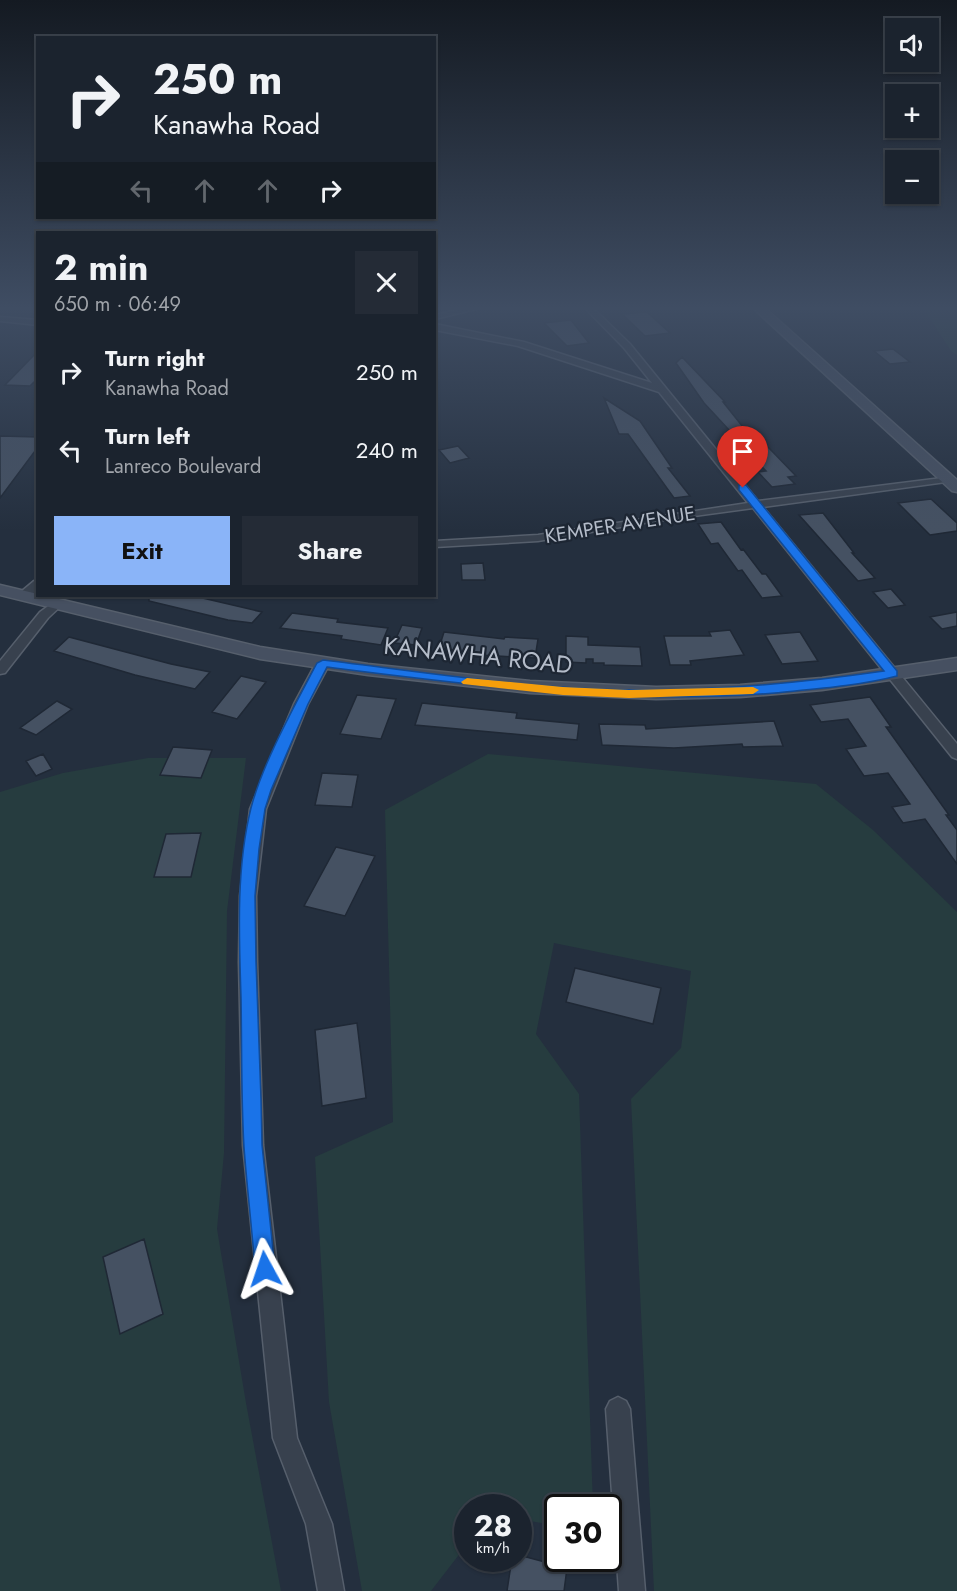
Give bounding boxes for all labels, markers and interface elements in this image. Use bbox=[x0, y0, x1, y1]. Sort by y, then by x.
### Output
map controls bbox=[885, 18, 939, 204]
button: sound bbox=[885, 18, 939, 72]
text: 250 m bbox=[153, 49, 283, 110]
icon: right bbox=[54, 60, 132, 138]
button: + bbox=[885, 84, 939, 138]
text: Kanawha Road bbox=[153, 105, 320, 144]
button: − bbox=[885, 150, 939, 204]
icon: left bbox=[125, 174, 158, 207]
icon: ahead bbox=[188, 174, 221, 207]
icon: ahead bbox=[251, 174, 284, 207]
icon: right bbox=[314, 174, 347, 207]
text: 2 min bbox=[54, 241, 149, 293]
button: close bbox=[355, 251, 418, 314]
text: 650 m · 06:49 bbox=[54, 290, 181, 319]
text: Turn right bbox=[105, 342, 205, 374]
icon: right bbox=[54, 356, 87, 389]
text: 250 m bbox=[356, 356, 418, 388]
text: Kanawha Road bbox=[105, 374, 229, 403]
text: Turn left bbox=[105, 420, 190, 452]
pin bbox=[717, 426, 768, 488]
icon: left bbox=[54, 434, 87, 467]
text: 240 m bbox=[356, 434, 418, 466]
icon: arrive bbox=[726, 435, 759, 468]
text: Lanreco Boulevard bbox=[105, 452, 261, 481]
street label: KEMPER AVENUE bbox=[543, 499, 697, 551]
button: Exit bbox=[54, 516, 230, 585]
button: Share bbox=[242, 516, 418, 585]
street label: KANAWHA ROAD bbox=[382, 628, 574, 682]
position arrow bbox=[233, 1237, 297, 1301]
speed limit sign: 30 bbox=[544, 1494, 622, 1572]
text: 28 bbox=[474, 1504, 512, 1547]
text: km/h bbox=[476, 1537, 510, 1559]

